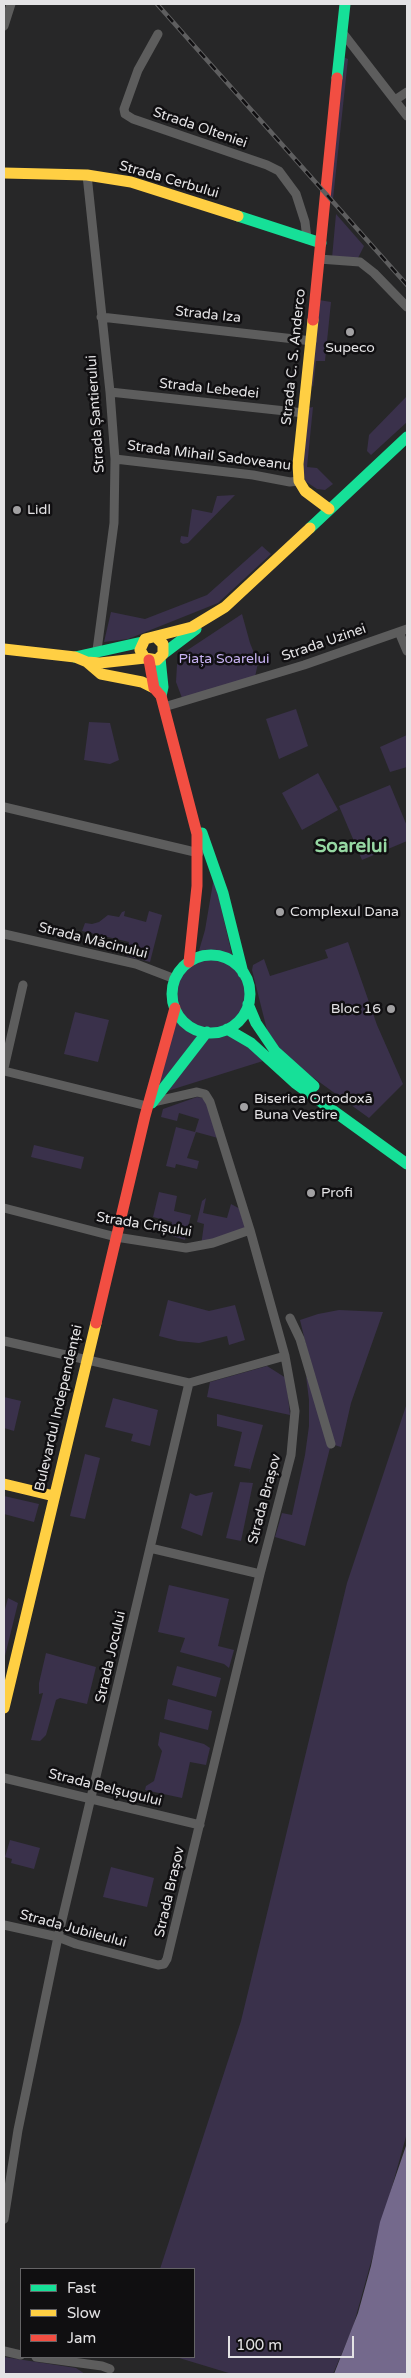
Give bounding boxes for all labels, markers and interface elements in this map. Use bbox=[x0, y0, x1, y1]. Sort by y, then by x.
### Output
street label: Strada Olteniei bbox=[151, 104, 249, 152]
street label: Strada Cerbului bbox=[117, 158, 221, 202]
street label: Strada C. S. Anderco bbox=[278, 288, 310, 426]
street label: Strada Iza bbox=[174, 303, 242, 327]
marker: Supeco bbox=[344, 326, 356, 338]
place label: Supeco bbox=[325, 340, 375, 356]
street label: Strada Șantierului bbox=[83, 354, 109, 474]
street label: Strada Lebedei bbox=[158, 375, 260, 403]
street label: Strada Mihail Sadoveanu bbox=[126, 438, 292, 474]
place label: Lidl bbox=[27, 502, 51, 518]
marker: Lidl bbox=[11, 504, 23, 516]
street label: Strada Uzinei bbox=[280, 621, 368, 665]
park label: Piața Soarelui bbox=[179, 651, 269, 667]
district label: Soarelui bbox=[315, 836, 387, 858]
place label: Complexul Dana bbox=[290, 904, 399, 920]
marker: Complexul Dana bbox=[274, 906, 286, 918]
street label: Strada Măcinului bbox=[37, 919, 149, 963]
place label: Bloc 16 bbox=[331, 1001, 381, 1017]
marker: Bloc 16 bbox=[385, 1003, 397, 1015]
place label: Biserica Ortodoxă Buna Vestire bbox=[254, 1091, 373, 1124]
marker: Biserica Ortodoxă Buna Vestire bbox=[238, 1101, 250, 1113]
place label: Profi bbox=[321, 1185, 353, 1201]
marker: Profi bbox=[305, 1187, 317, 1199]
street label: Strada Crișului bbox=[95, 1209, 193, 1241]
street label: Bulevardul Independenței bbox=[32, 1323, 86, 1493]
street label: Strada Brașov bbox=[245, 1452, 285, 1546]
street label: Strada Jocului bbox=[92, 1609, 130, 1705]
street label: Strada Belșugului bbox=[47, 1766, 163, 1810]
street label: Strada Brașov bbox=[151, 1845, 189, 1939]
street label: Strada Jubileului bbox=[18, 1907, 128, 1951]
legend bbox=[20, 2268, 195, 2358]
text: Fast bbox=[67, 2279, 96, 2297]
text: Slow bbox=[67, 2304, 101, 2322]
scale bar bbox=[231, 2326, 357, 2358]
text: Jam bbox=[67, 2329, 96, 2347]
text: 100 m bbox=[236, 2336, 282, 2354]

